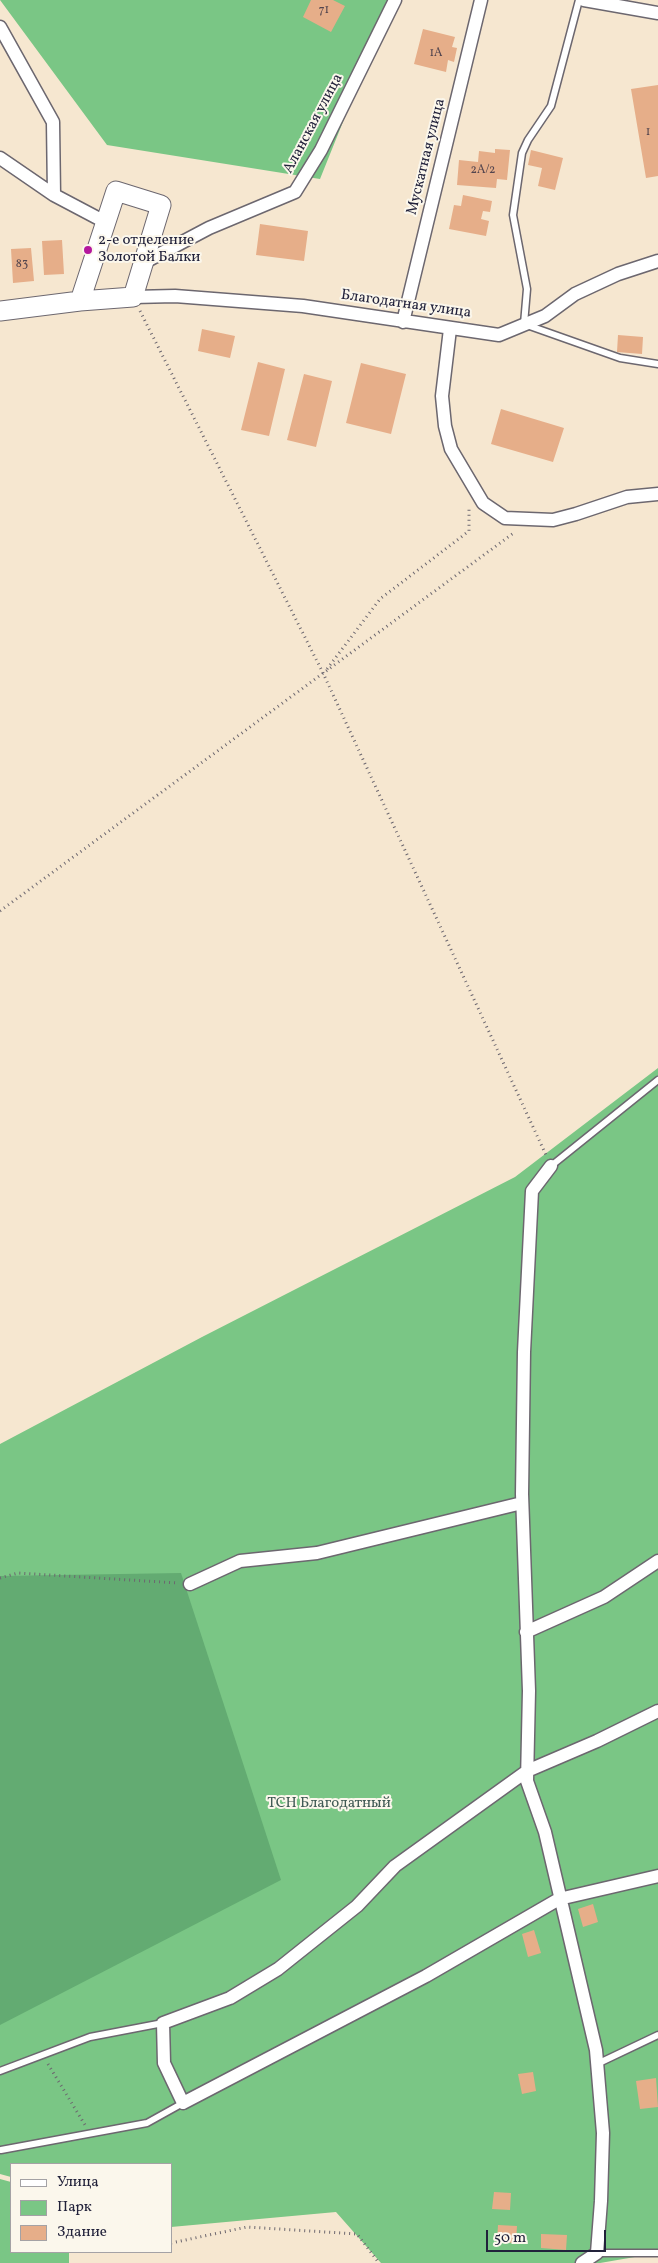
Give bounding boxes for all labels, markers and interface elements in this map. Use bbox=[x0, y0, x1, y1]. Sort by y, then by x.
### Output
house number: 71 bbox=[319, 4, 329, 18]
house number: 1А bbox=[429, 47, 443, 61]
street label: Аланская улица bbox=[280, 71, 348, 177]
street label: Мускатная улица bbox=[404, 97, 450, 217]
house number: 1 bbox=[646, 126, 650, 140]
house number: 2А/2 bbox=[470, 164, 496, 178]
place label: 2-е отделение Золотой Балки bbox=[98, 232, 200, 267]
marker: 2-е отделение Золотой Балки bbox=[82, 244, 94, 256]
house number: 83 bbox=[16, 258, 28, 272]
street label: Благодатная улица bbox=[340, 287, 472, 323]
park label: ТСН Благодатный bbox=[267, 1795, 391, 1813]
legend bbox=[10, 2163, 172, 2253]
text: Улица bbox=[57, 2172, 99, 2193]
text: Парк bbox=[57, 2197, 92, 2218]
scale bar bbox=[488, 2220, 608, 2252]
text: Здание bbox=[57, 2222, 107, 2243]
text: 50 m bbox=[494, 2228, 526, 2249]

